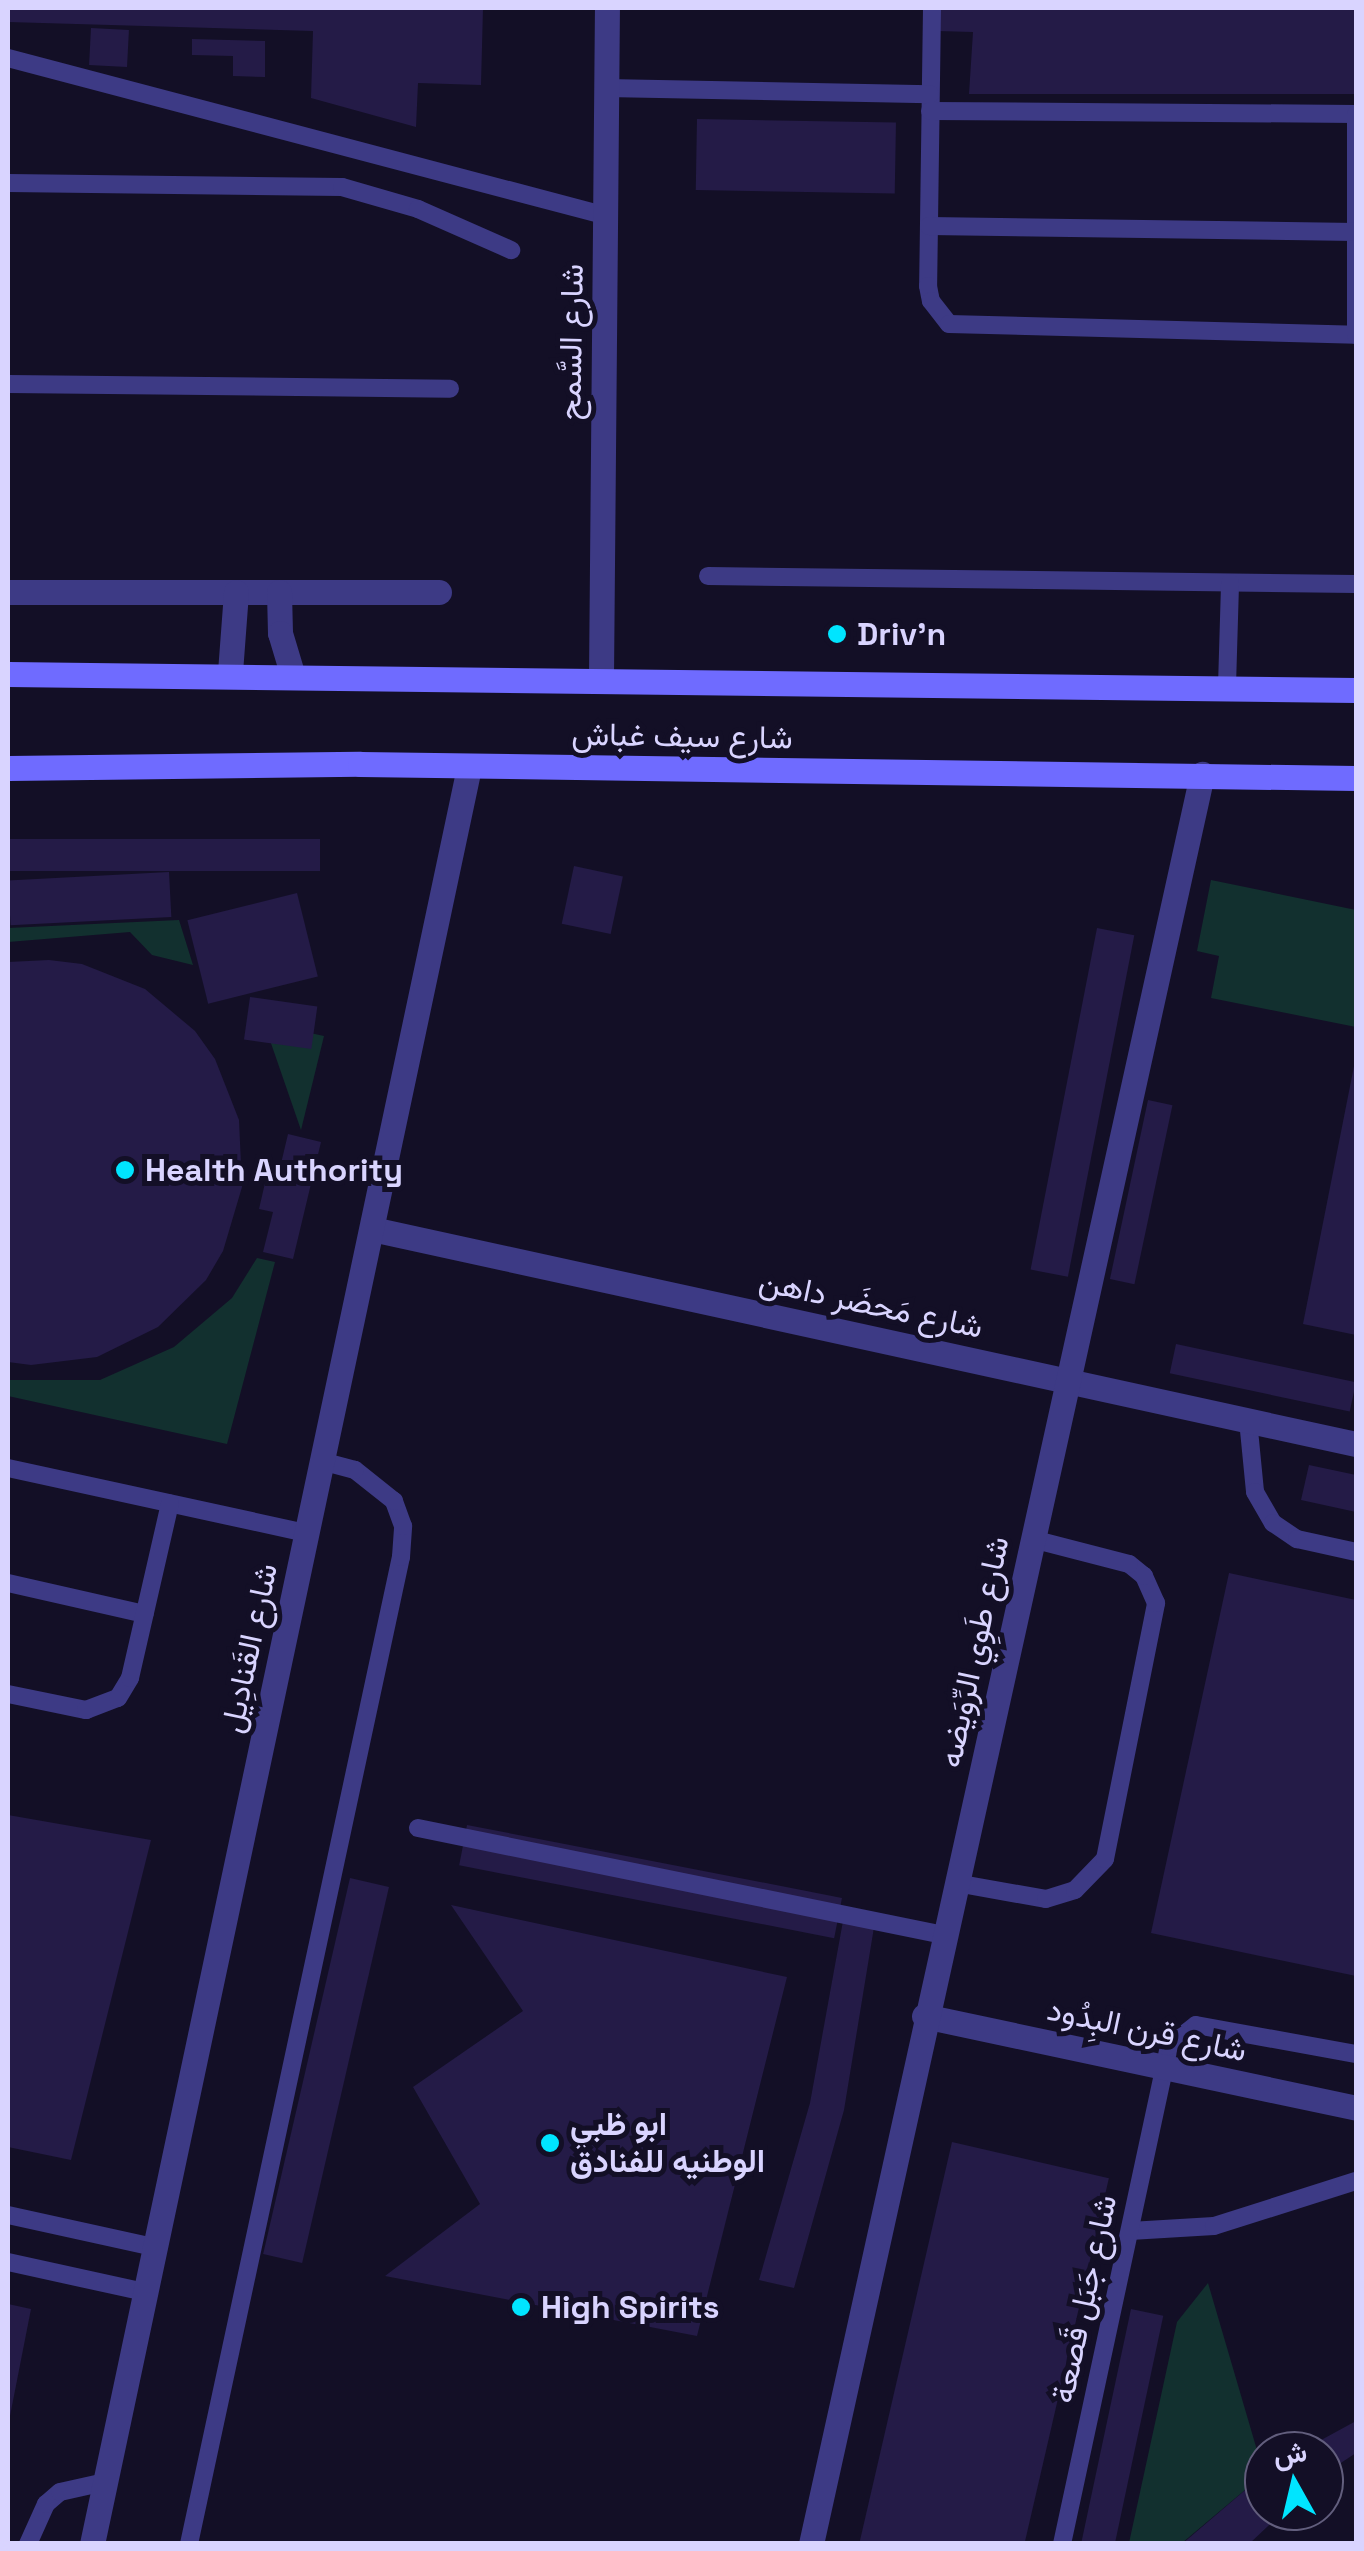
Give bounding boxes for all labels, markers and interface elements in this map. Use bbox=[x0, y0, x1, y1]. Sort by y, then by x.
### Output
street label: شارع السَّمح bbox=[550, 263, 592, 421]
place label: Driv’n bbox=[857, 615, 946, 653]
marker: Driv’n bbox=[826, 623, 848, 645]
street label: شارع سيف غباش bbox=[571, 715, 793, 757]
place label: Health Authority bbox=[145, 1151, 403, 1189]
marker: Health Authority bbox=[114, 1159, 136, 1181]
street label: شارع مَحضَر داهن bbox=[756, 1262, 986, 1346]
street label: شارع طَوِي الرِّوَيضه bbox=[931, 1533, 1017, 1771]
street label: شارع القَنادِيل bbox=[212, 1560, 286, 1736]
street label: شارع قرن البِدُود bbox=[1044, 1990, 1250, 2070]
place label: ابو ظبي الوطنيه للفنادق bbox=[570, 2106, 765, 2181]
marker: ابو ظبي الوطنيه للفنادق bbox=[539, 2132, 561, 2154]
street label: شارع جَبَل قَصعة bbox=[1043, 2191, 1125, 2407]
place label: High Spirits bbox=[541, 2288, 720, 2326]
marker: High Spirits bbox=[510, 2296, 532, 2318]
north arrow bbox=[1244, 2431, 1344, 2531]
text: ش bbox=[1271, 2433, 1309, 2473]

